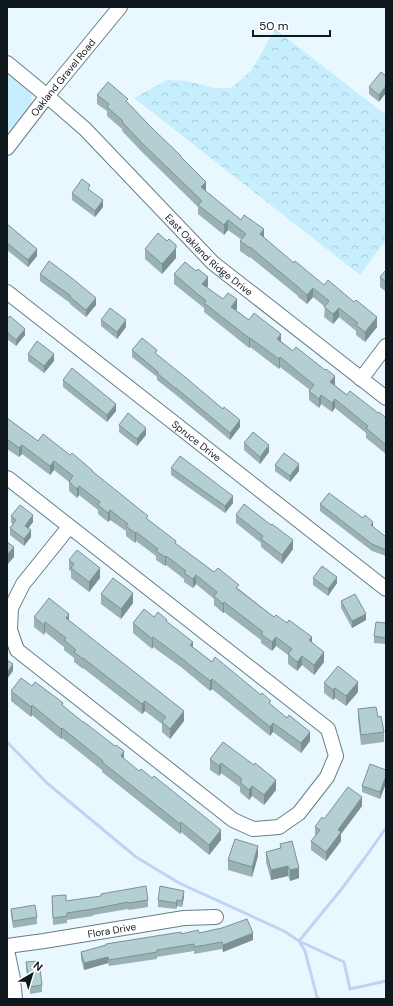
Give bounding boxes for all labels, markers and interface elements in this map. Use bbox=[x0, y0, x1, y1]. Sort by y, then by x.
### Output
scale bar bbox=[253, 12, 330, 38]
text: 50 m bbox=[259, 18, 288, 34]
street label: Oakland Gravel Road bbox=[27, 36, 98, 119]
street label: East Oakland Ridge Drive bbox=[163, 211, 256, 299]
street label: Spruce Drive bbox=[169, 417, 224, 464]
street label: Flora Drive bbox=[86, 919, 137, 940]
north arrow bbox=[12, 954, 52, 994]
text: N bbox=[31, 958, 46, 974]

